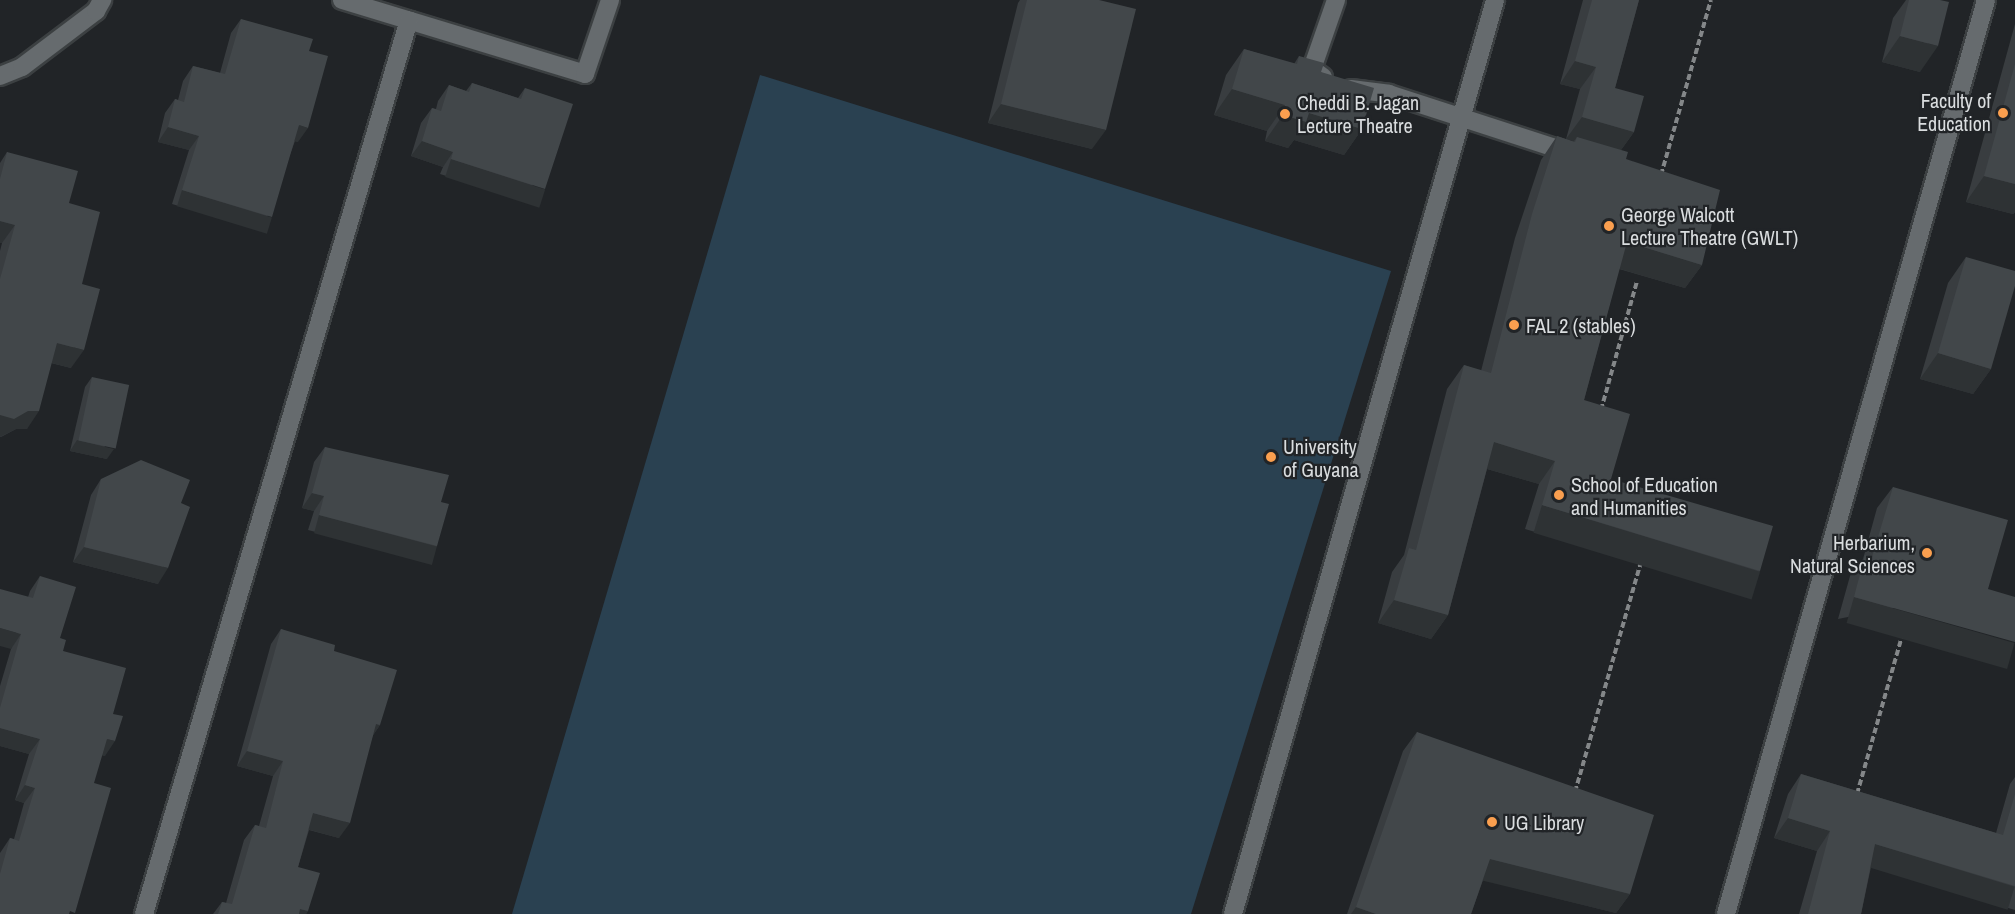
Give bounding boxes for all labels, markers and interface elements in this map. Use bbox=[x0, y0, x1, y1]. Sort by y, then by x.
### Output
place label: Faculty of Education bbox=[1917, 89, 1991, 136]
place label: Cheddi B. Jagan Lecture Theatre bbox=[1297, 90, 1419, 137]
marker: Faculty of Education bbox=[1996, 106, 2010, 120]
marker: Cheddi B. Jagan Lecture Theatre bbox=[1278, 107, 1292, 121]
place label: George Walcott Lecture Theatre (GWLT) bbox=[1621, 202, 1798, 249]
marker: George Walcott Lecture Theatre (GWLT) bbox=[1602, 219, 1616, 233]
place label: FAL 2 (stables) bbox=[1526, 313, 1636, 337]
marker: FAL 2 (stables) bbox=[1507, 318, 1521, 332]
place label: University of Guyana bbox=[1283, 434, 1359, 481]
marker: University of Guyana bbox=[1264, 450, 1278, 464]
place label: School of Education and Humanities bbox=[1571, 472, 1718, 519]
marker: School of Education and Humanities bbox=[1552, 488, 1566, 502]
place label: Herbarium, Natural Sciences bbox=[1790, 530, 1915, 577]
marker: Herbarium, Natural Sciences bbox=[1920, 546, 1934, 560]
place label: UG Library bbox=[1504, 810, 1584, 834]
marker: UG Library bbox=[1485, 815, 1499, 829]

